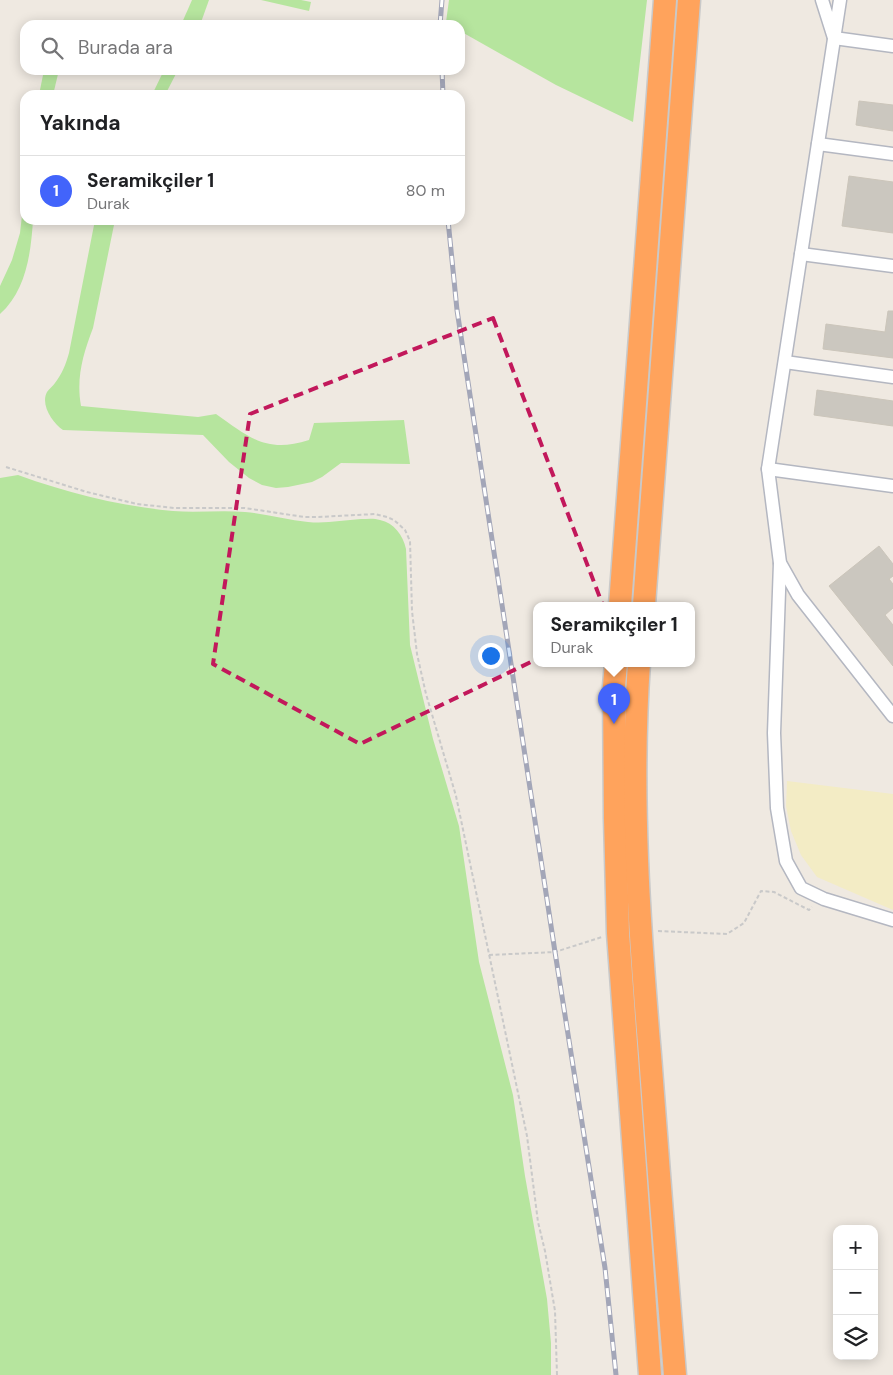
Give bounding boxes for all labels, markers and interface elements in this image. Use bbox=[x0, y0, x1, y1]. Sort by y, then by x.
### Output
search box bbox=[20, 20, 465, 75]
icon: search bbox=[38, 34, 66, 62]
text: Burada ara bbox=[78, 35, 173, 60]
text: Yakında bbox=[40, 109, 121, 137]
text: Seramikçiler 1 bbox=[87, 168, 214, 193]
text: 1 bbox=[53, 180, 59, 201]
text: 80 m bbox=[406, 180, 445, 201]
text: Durak bbox=[87, 193, 130, 214]
popup bbox=[533, 602, 695, 667]
text: Seramikçiler 1 bbox=[550, 612, 678, 637]
text: Durak bbox=[550, 637, 593, 658]
your location bbox=[478, 643, 504, 669]
pin: 1 bbox=[598, 683, 630, 724]
map controls bbox=[833, 1225, 878, 1360]
button: + bbox=[833, 1225, 878, 1270]
button: − bbox=[833, 1270, 878, 1315]
button: layers bbox=[833, 1315, 878, 1360]

